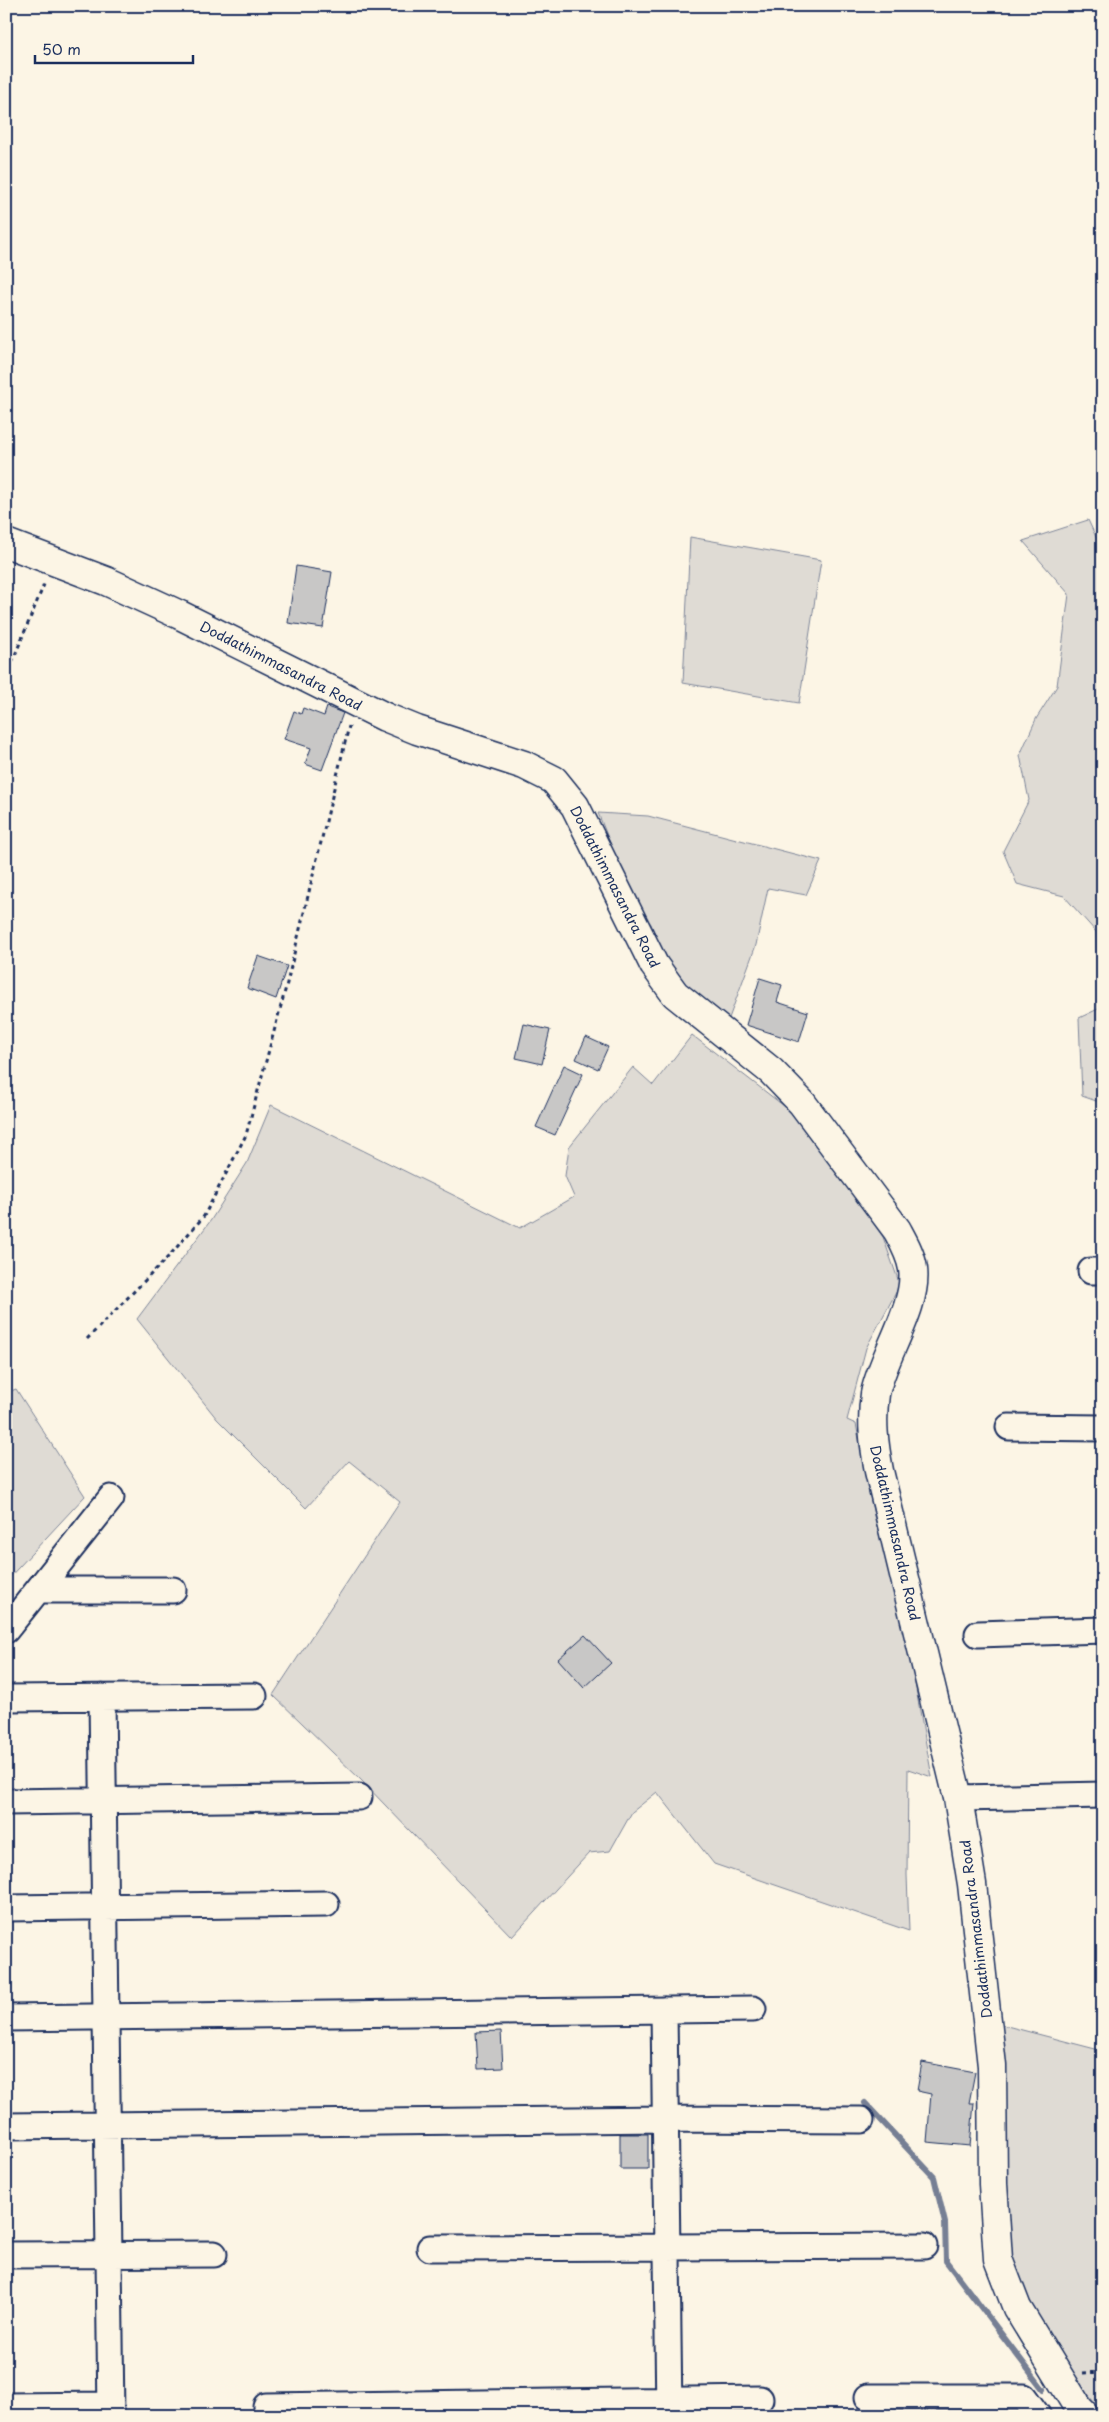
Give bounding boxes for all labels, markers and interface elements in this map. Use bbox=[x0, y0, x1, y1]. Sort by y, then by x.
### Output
scale bar bbox=[35, 32, 192, 64]
text: 50 m bbox=[42, 37, 81, 60]
street label: Doddathimmasandra Road bbox=[196, 615, 366, 716]
street label: Doddathimmasandra Road bbox=[565, 802, 666, 972]
street label: Doddathimmasandra Road bbox=[865, 1443, 926, 1623]
street label: Doddathimmasandra Road bbox=[954, 1839, 997, 2019]

